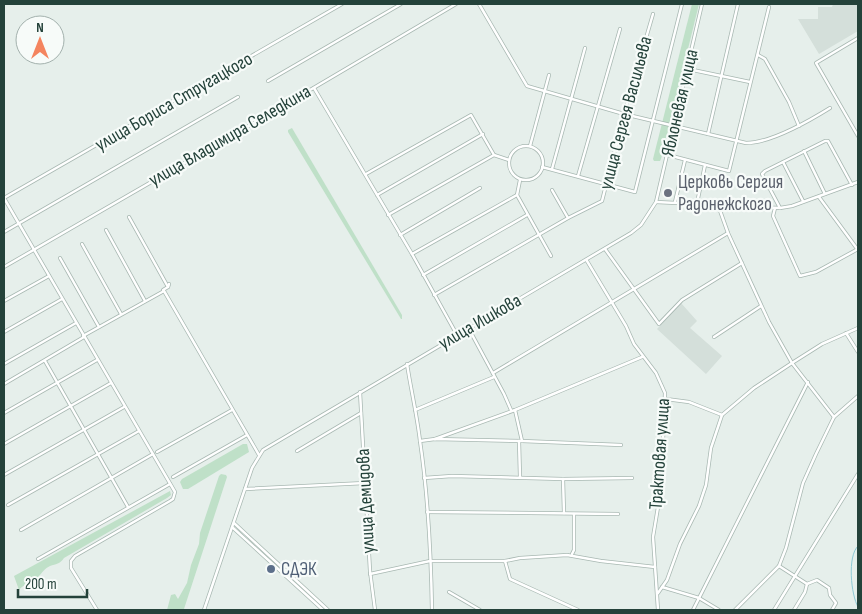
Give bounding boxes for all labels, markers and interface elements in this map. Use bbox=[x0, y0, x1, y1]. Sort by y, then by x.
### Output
north arrow bbox=[15, 15, 65, 65]
text: N bbox=[36, 19, 44, 36]
street label: улица Сергея Васильева bbox=[594, 34, 658, 192]
street label: Яблоневая улица bbox=[656, 47, 704, 159]
street label: улица Бориса Стругацкого bbox=[91, 48, 257, 156]
street label: улица Владимира Селедкина bbox=[145, 80, 315, 192]
place label: Церковь Сергия Радонежского bbox=[678, 171, 783, 216]
marker: Церковь Сергия Радонежского bbox=[662, 187, 674, 199]
street label: улица Ишкова bbox=[434, 289, 526, 355]
street label: Трактовая улица bbox=[645, 398, 675, 510]
street label: улица Демидова bbox=[352, 448, 380, 554]
place label: СДЭК bbox=[281, 558, 317, 581]
marker: СДЭК bbox=[265, 563, 277, 575]
scale bar bbox=[18, 566, 86, 598]
text: 200 m bbox=[25, 575, 57, 594]

